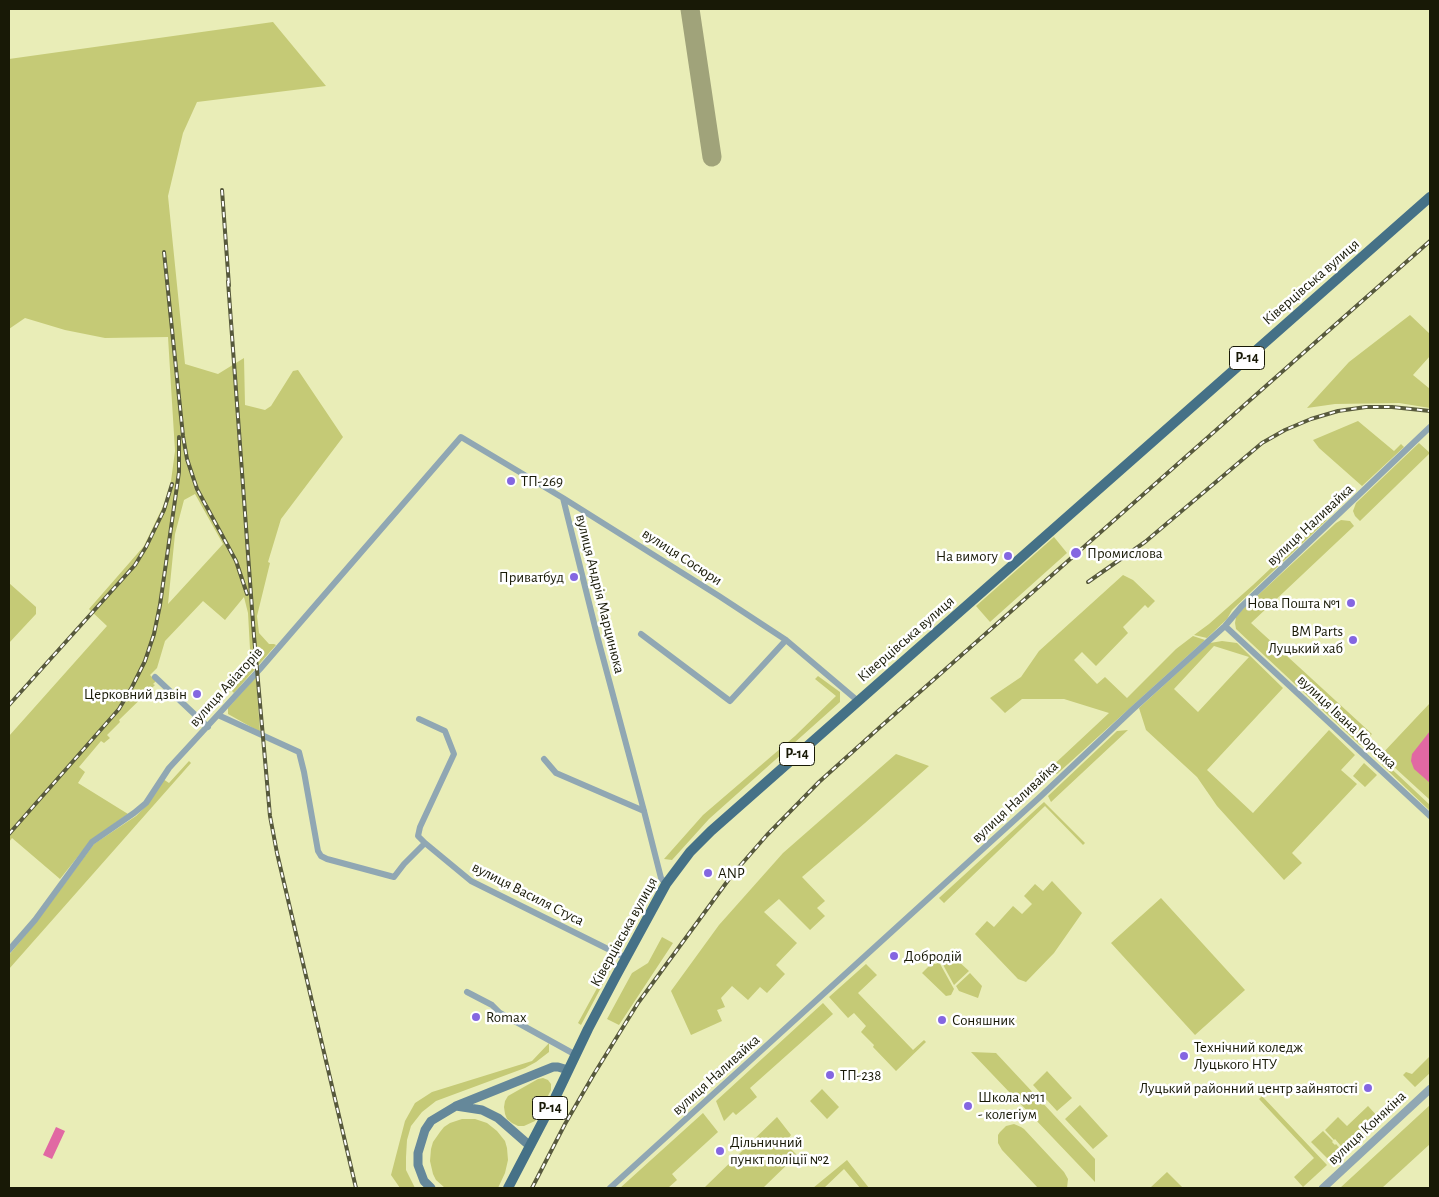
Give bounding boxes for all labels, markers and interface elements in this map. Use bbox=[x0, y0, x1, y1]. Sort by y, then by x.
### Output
street label: Ківерцівська вулиця bbox=[1259, 235, 1363, 329]
road number: Р-14 bbox=[1230, 346, 1264, 369]
place label: ТП-269 bbox=[521, 472, 563, 490]
marker: ТП-269 bbox=[505, 475, 517, 487]
street label: вулиця Наливайка bbox=[1263, 480, 1357, 570]
street label: вулиця Андрія Марцинюка bbox=[572, 513, 628, 675]
street label: вулиця Сосюри bbox=[639, 524, 725, 590]
place label: Промислова bbox=[1087, 544, 1163, 562]
marker: Промислова bbox=[1069, 546, 1083, 560]
place label: На вимогу bbox=[936, 547, 998, 565]
marker: На вимогу bbox=[1002, 550, 1014, 562]
place label: Приватбуд bbox=[499, 568, 564, 586]
marker: Приватбуд bbox=[568, 571, 580, 583]
street label: Ківерцівська вулиця bbox=[854, 592, 958, 686]
place label: Нова Пошта №1 bbox=[1247, 594, 1341, 612]
marker: Нова Пошта №1 bbox=[1345, 597, 1357, 609]
place label: BM Parts Луцький хаб bbox=[1268, 622, 1343, 657]
marker: BM Parts Луцький хаб bbox=[1347, 634, 1359, 646]
street label: вулиця Авіаторів bbox=[185, 643, 267, 731]
street label: вулиця Івана Корсака bbox=[1293, 671, 1401, 773]
place label: Церковний дзвін bbox=[84, 685, 187, 703]
marker: Церковний дзвін bbox=[191, 688, 203, 700]
road number: Р-14 bbox=[780, 742, 814, 766]
street label: вулиця Наливайка bbox=[968, 757, 1062, 847]
street label: вулиця Василя Стуса bbox=[469, 858, 587, 930]
place label: ANP bbox=[718, 864, 745, 882]
marker: ANP bbox=[702, 867, 714, 879]
street label: Ківерцівська вулиця bbox=[586, 874, 662, 990]
place label: Добродій bbox=[904, 947, 962, 965]
marker: Добродій bbox=[888, 950, 900, 962]
place label: Romax bbox=[486, 1008, 526, 1026]
marker: Romax bbox=[470, 1011, 482, 1023]
place label: Соняшник bbox=[952, 1011, 1015, 1029]
marker: Соняшник bbox=[936, 1014, 948, 1026]
street label: вулиця Наливайка bbox=[668, 1031, 764, 1119]
place label: Технічний коледж Луцького НТУ bbox=[1194, 1038, 1303, 1073]
marker: Технічний коледж Луцького НТУ bbox=[1178, 1050, 1190, 1062]
place label: ТП-238 bbox=[840, 1066, 881, 1084]
marker: ТП-238 bbox=[824, 1069, 836, 1081]
place label: Луцький районний центр зайнятості bbox=[1139, 1079, 1358, 1097]
marker: Луцький районний центр зайнятості bbox=[1362, 1082, 1374, 1094]
street label: вулиця Конякіна bbox=[1324, 1087, 1410, 1169]
place label: Школа №11 - колегіум bbox=[978, 1088, 1045, 1123]
road number: Р-14 bbox=[532, 1096, 568, 1120]
marker: Школа №11 - колегіум bbox=[962, 1100, 974, 1112]
place label: Дільничний пункт поліції №2 bbox=[730, 1133, 829, 1168]
marker: Дільничний пункт поліції №2 bbox=[714, 1145, 726, 1157]

